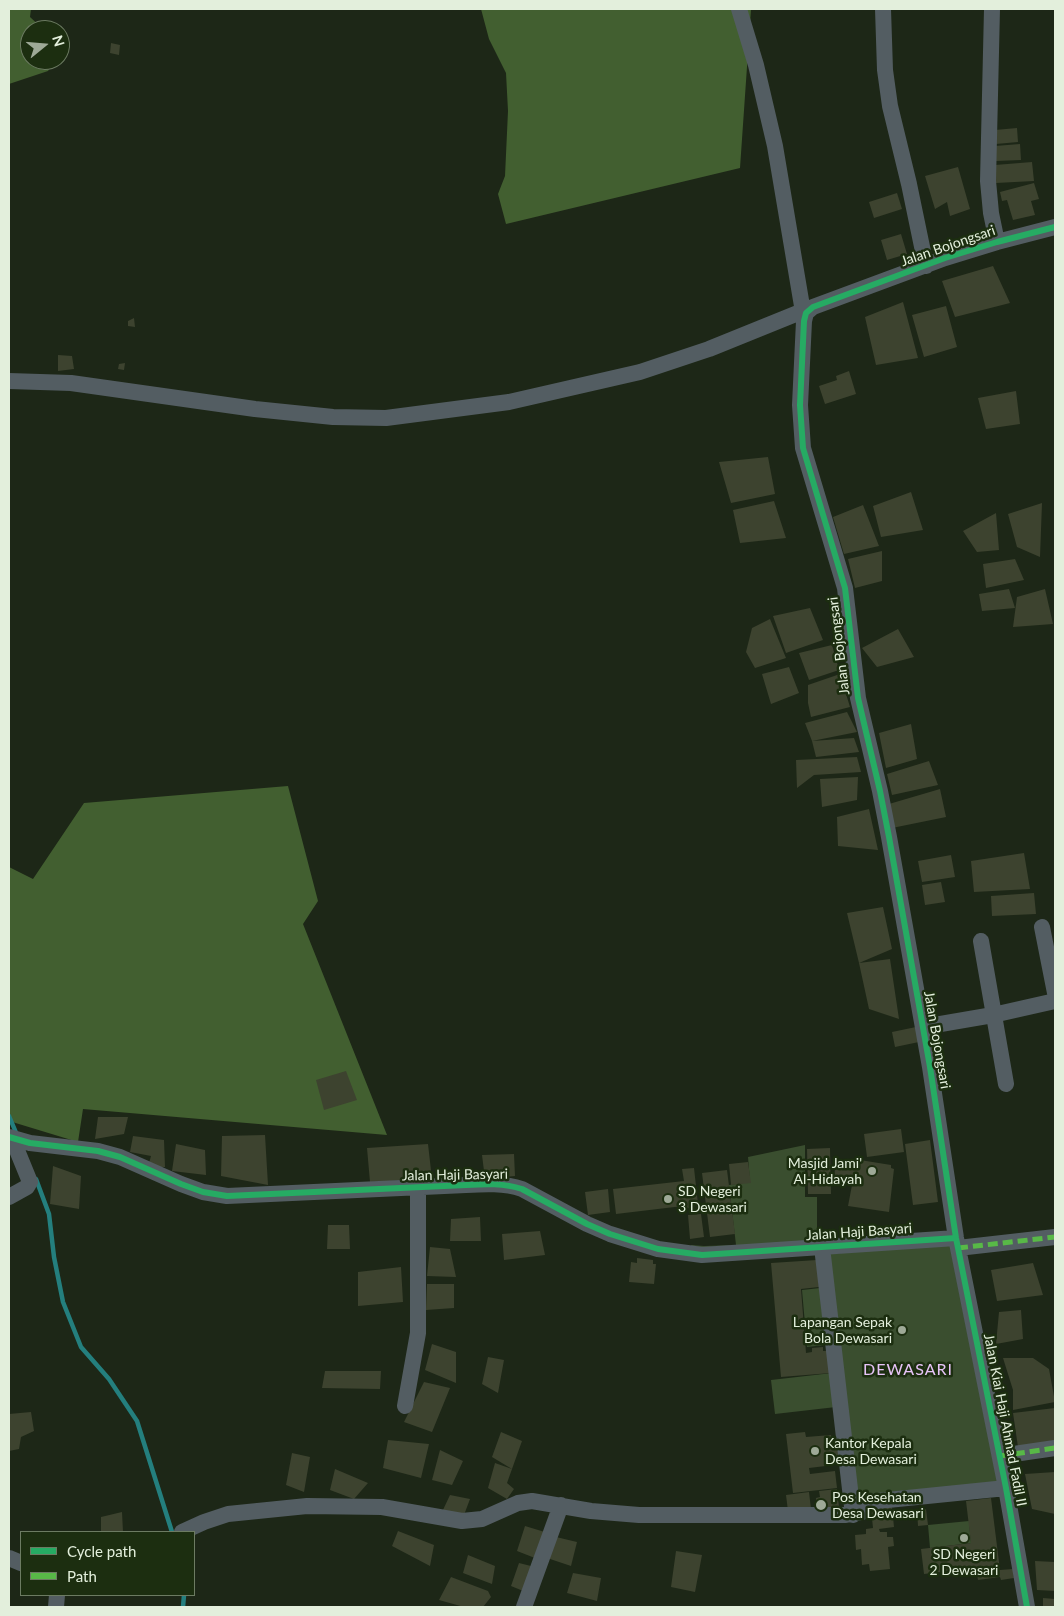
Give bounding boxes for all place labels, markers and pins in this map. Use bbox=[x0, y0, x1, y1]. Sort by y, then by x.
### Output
place label: Masjid Jami' Al-Hidayah bbox=[788, 1155, 862, 1188]
marker: Masjid Jami' Al-Hidayah bbox=[866, 1165, 878, 1177]
place label: SD Negeri 3 Dewasari bbox=[678, 1183, 747, 1216]
marker: SD Negeri 3 Dewasari bbox=[662, 1193, 674, 1205]
place label: Lapangan Sepak Bola Dewasari bbox=[793, 1314, 892, 1346]
marker: Lapangan Sepak Bola Dewasari bbox=[896, 1324, 908, 1336]
place label: Kantor Kepala Desa Dewasari bbox=[825, 1435, 917, 1468]
marker: Kantor Kepala Desa Dewasari bbox=[809, 1445, 821, 1457]
place label: Pos Kesehatan Desa Dewasari bbox=[832, 1489, 924, 1521]
marker: Pos Kesehatan Desa Dewasari bbox=[814, 1498, 828, 1512]
marker: SD Negeri 2 Dewasari bbox=[958, 1532, 970, 1544]
place label: SD Negeri 2 Dewasari bbox=[930, 1546, 998, 1578]

